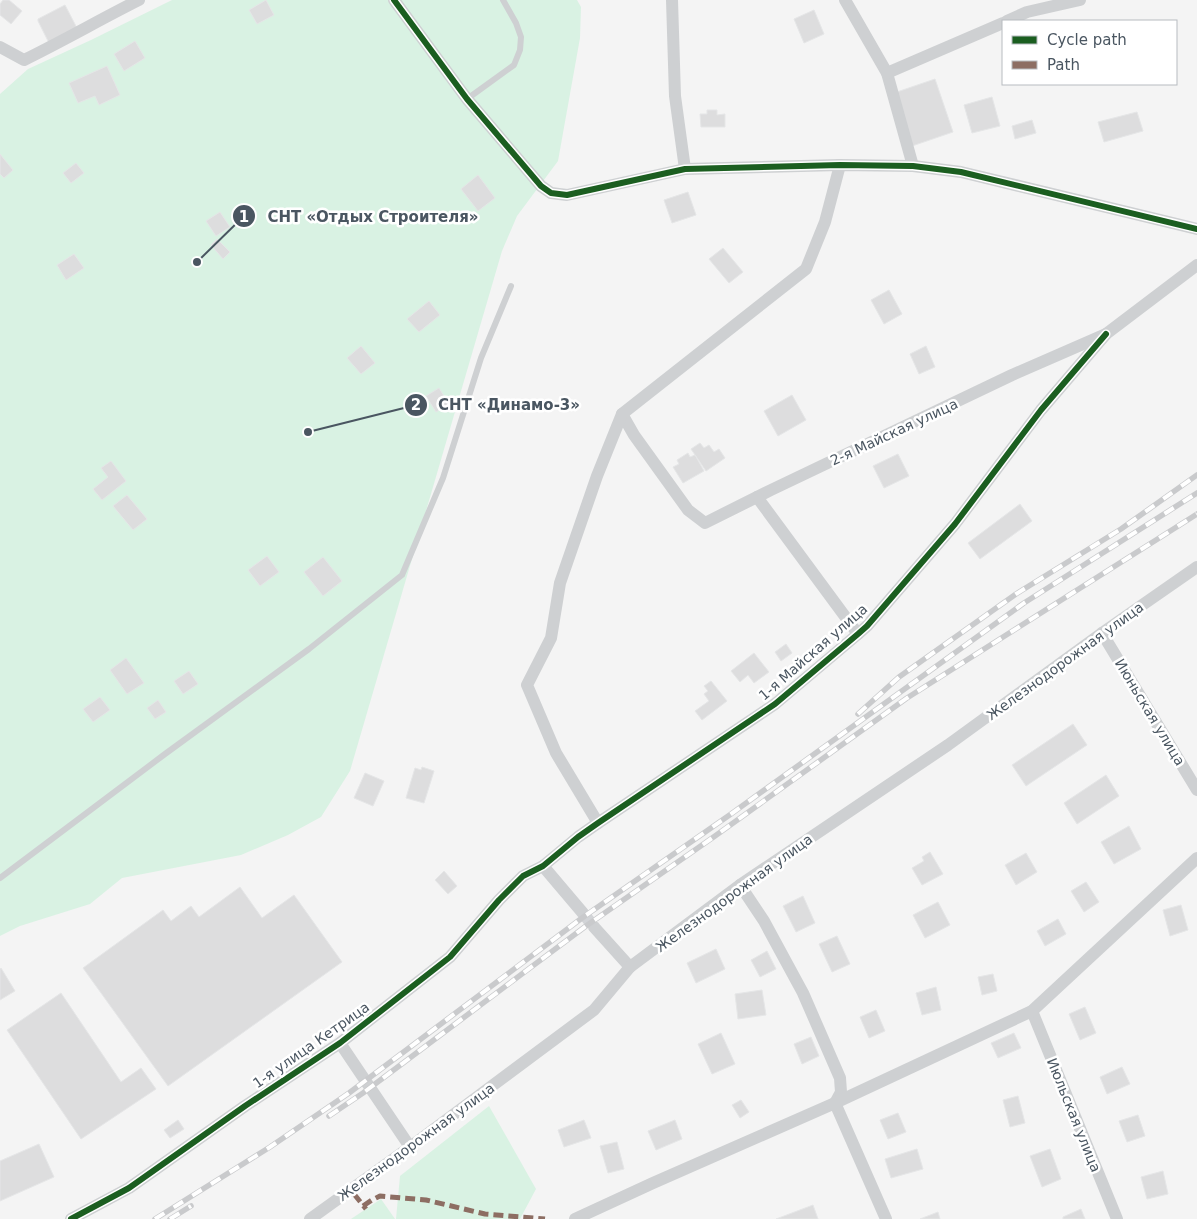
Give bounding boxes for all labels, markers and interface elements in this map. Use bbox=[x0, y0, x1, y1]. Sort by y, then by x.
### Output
legend bbox=[1002, 20, 1177, 85]
text: Cycle path bbox=[1047, 31, 1127, 49]
text: Path bbox=[1047, 56, 1080, 74]
callout: СНТ «Отдых Строителя» bbox=[232, 201, 488, 231]
text: 1 bbox=[239, 208, 249, 226]
text: СНТ «Отдых Строителя» bbox=[267, 208, 479, 226]
callout: СНТ «Динамо-3» bbox=[403, 390, 590, 420]
street label: 2-я Майская улица bbox=[828, 395, 960, 469]
text: 2 bbox=[411, 396, 421, 414]
text: СНТ «Динамо-3» bbox=[438, 396, 580, 414]
street label: Железнодорожная улица bbox=[984, 599, 1146, 723]
street label: 1-я Майская улица bbox=[755, 600, 871, 704]
street label: Июньская улица bbox=[1112, 656, 1188, 768]
street label: Железнодорожная улица bbox=[653, 831, 815, 955]
street label: 1-я улица Кетрица bbox=[250, 999, 372, 1091]
street label: Июльская улица bbox=[1044, 1056, 1104, 1174]
street label: Железнодорожная улица bbox=[335, 1080, 497, 1204]

